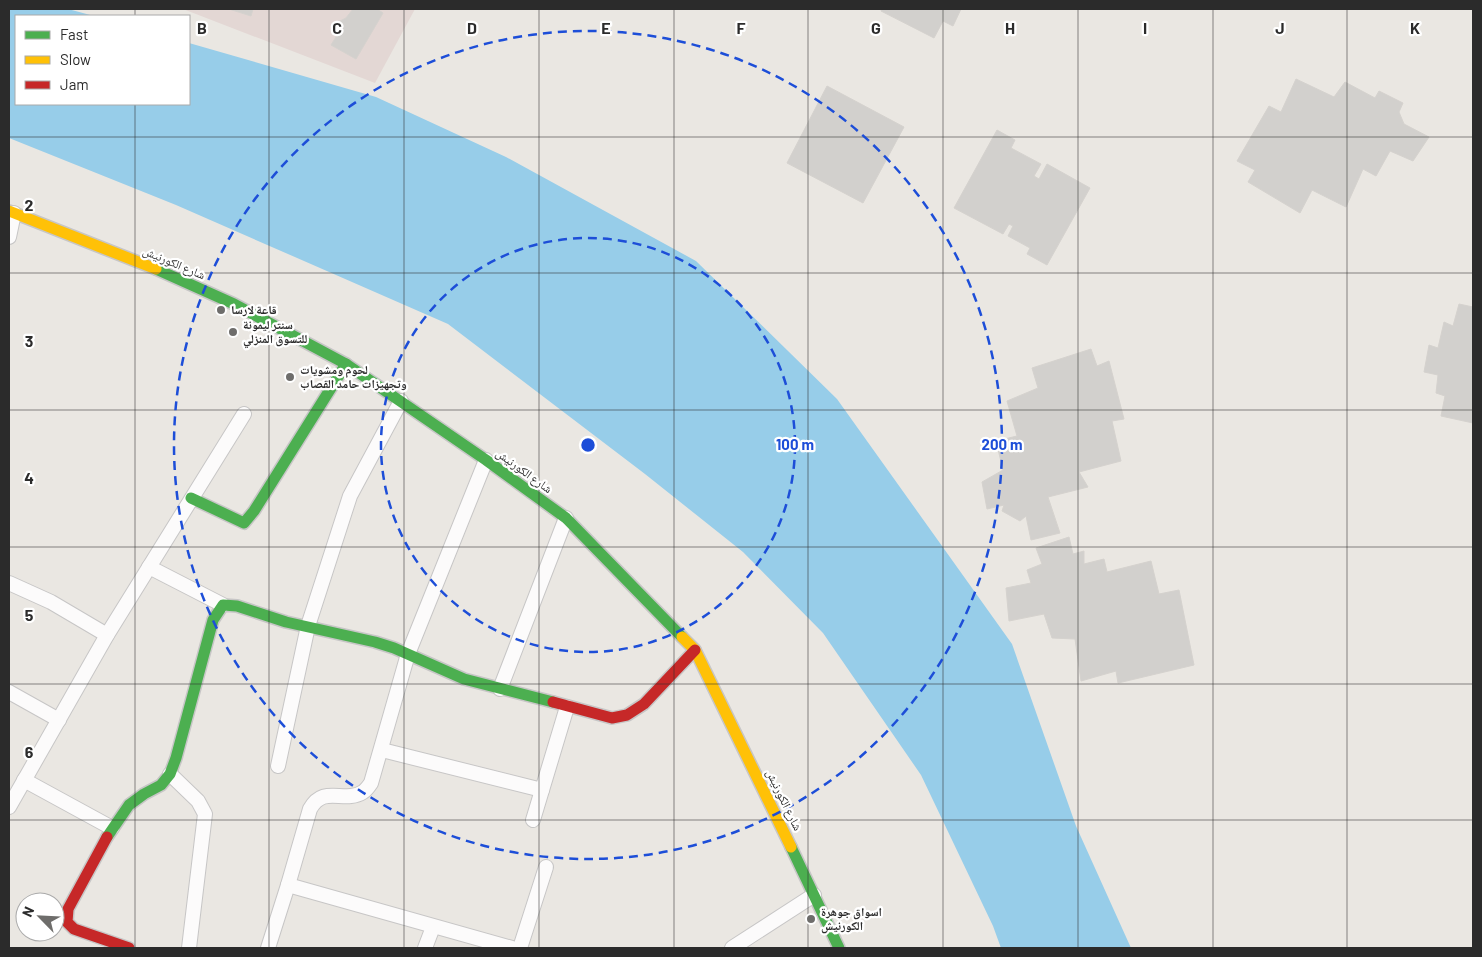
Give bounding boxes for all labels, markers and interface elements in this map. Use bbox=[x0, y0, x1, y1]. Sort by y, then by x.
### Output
legend bbox=[15, 15, 190, 105]
text: B bbox=[197, 18, 207, 37]
text: C bbox=[332, 18, 342, 37]
text: D bbox=[467, 18, 477, 37]
text: E bbox=[601, 18, 611, 37]
text: F bbox=[737, 18, 746, 37]
text: G bbox=[871, 18, 881, 37]
text: H bbox=[1005, 18, 1015, 37]
text: I bbox=[1143, 18, 1147, 37]
text: J bbox=[1275, 18, 1285, 37]
text: K bbox=[1410, 18, 1420, 37]
text: Fast bbox=[60, 25, 88, 43]
text: Slow bbox=[60, 50, 91, 68]
text: Jam bbox=[60, 75, 89, 93]
text: 2 bbox=[25, 195, 34, 214]
street label: شارع الكورنيش bbox=[140, 243, 208, 283]
place label: قاعة لارسا bbox=[231, 302, 277, 317]
marker: قاعة لارسا bbox=[215, 304, 227, 316]
place label: سنتر ليمونة للتسوق المنزلي bbox=[243, 317, 307, 349]
marker: سنتر ليمونة للتسوق المنزلي bbox=[227, 326, 239, 338]
text: 3 bbox=[25, 331, 33, 350]
place label: لحوم ومشويات وتجهيزات حامد القصاب bbox=[300, 362, 407, 391]
marker: لحوم ومشويات وتجهيزات حامد القصاب bbox=[284, 371, 296, 383]
text: 100 m bbox=[776, 435, 814, 453]
text: 200 m bbox=[981, 435, 1023, 453]
centre of rings bbox=[579, 436, 597, 454]
street label: شارع الكورنيش bbox=[493, 445, 556, 497]
text: 4 bbox=[24, 468, 34, 487]
text: 5 bbox=[25, 605, 34, 624]
text: 6 bbox=[25, 742, 34, 761]
street label: شارع الكورنيش bbox=[762, 767, 806, 833]
north arrow bbox=[15, 892, 65, 942]
text: N bbox=[18, 904, 37, 919]
place label: اسواق جوهرة الكورنيش bbox=[821, 904, 882, 934]
marker: اسواق جوهرة الكورنيش bbox=[805, 913, 817, 925]

